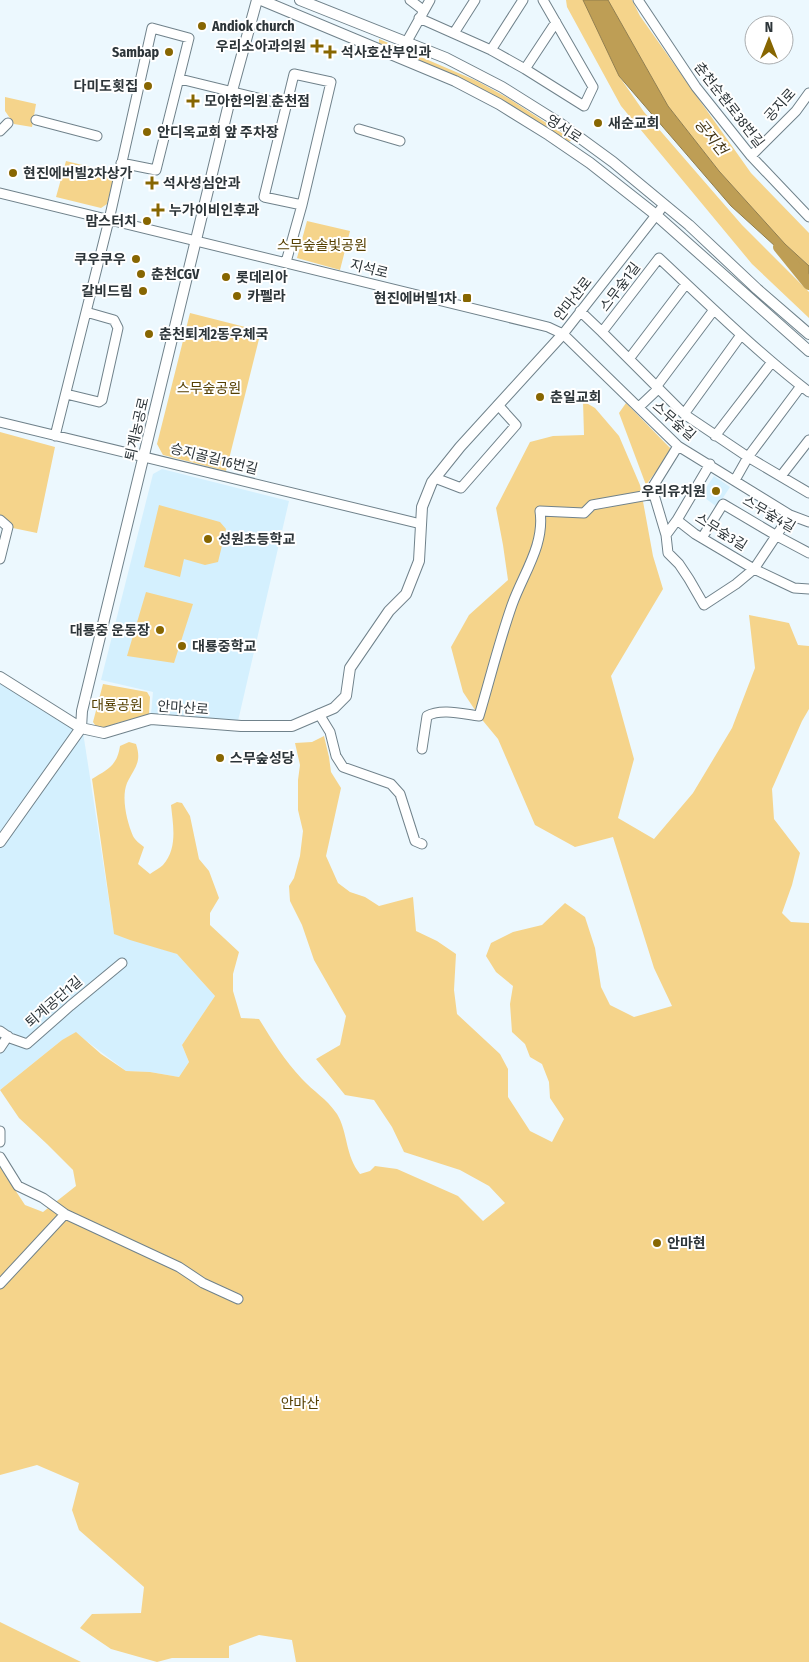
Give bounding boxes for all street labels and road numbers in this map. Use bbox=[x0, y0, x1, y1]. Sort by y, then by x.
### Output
street label: 춘천순환로38번길 bbox=[690, 59, 768, 151]
street label: 공지로 bbox=[761, 85, 799, 125]
street label: 영서로 bbox=[543, 111, 585, 147]
street label: 지석로 bbox=[348, 256, 390, 282]
street label: 스무숲1길 bbox=[596, 259, 644, 315]
street label: 안마산로 bbox=[550, 273, 596, 325]
street label: 퇴계농공로 bbox=[121, 396, 153, 462]
street label: 스무숲길 bbox=[649, 398, 699, 444]
street label: 승지골길16번길 bbox=[168, 440, 260, 478]
street label: 스무숲4길 bbox=[740, 492, 798, 536]
street label: 스무숲3길 bbox=[692, 509, 750, 555]
street label: 안마산로 bbox=[157, 698, 209, 718]
street label: 퇴계공단1길 bbox=[22, 973, 86, 1031]

